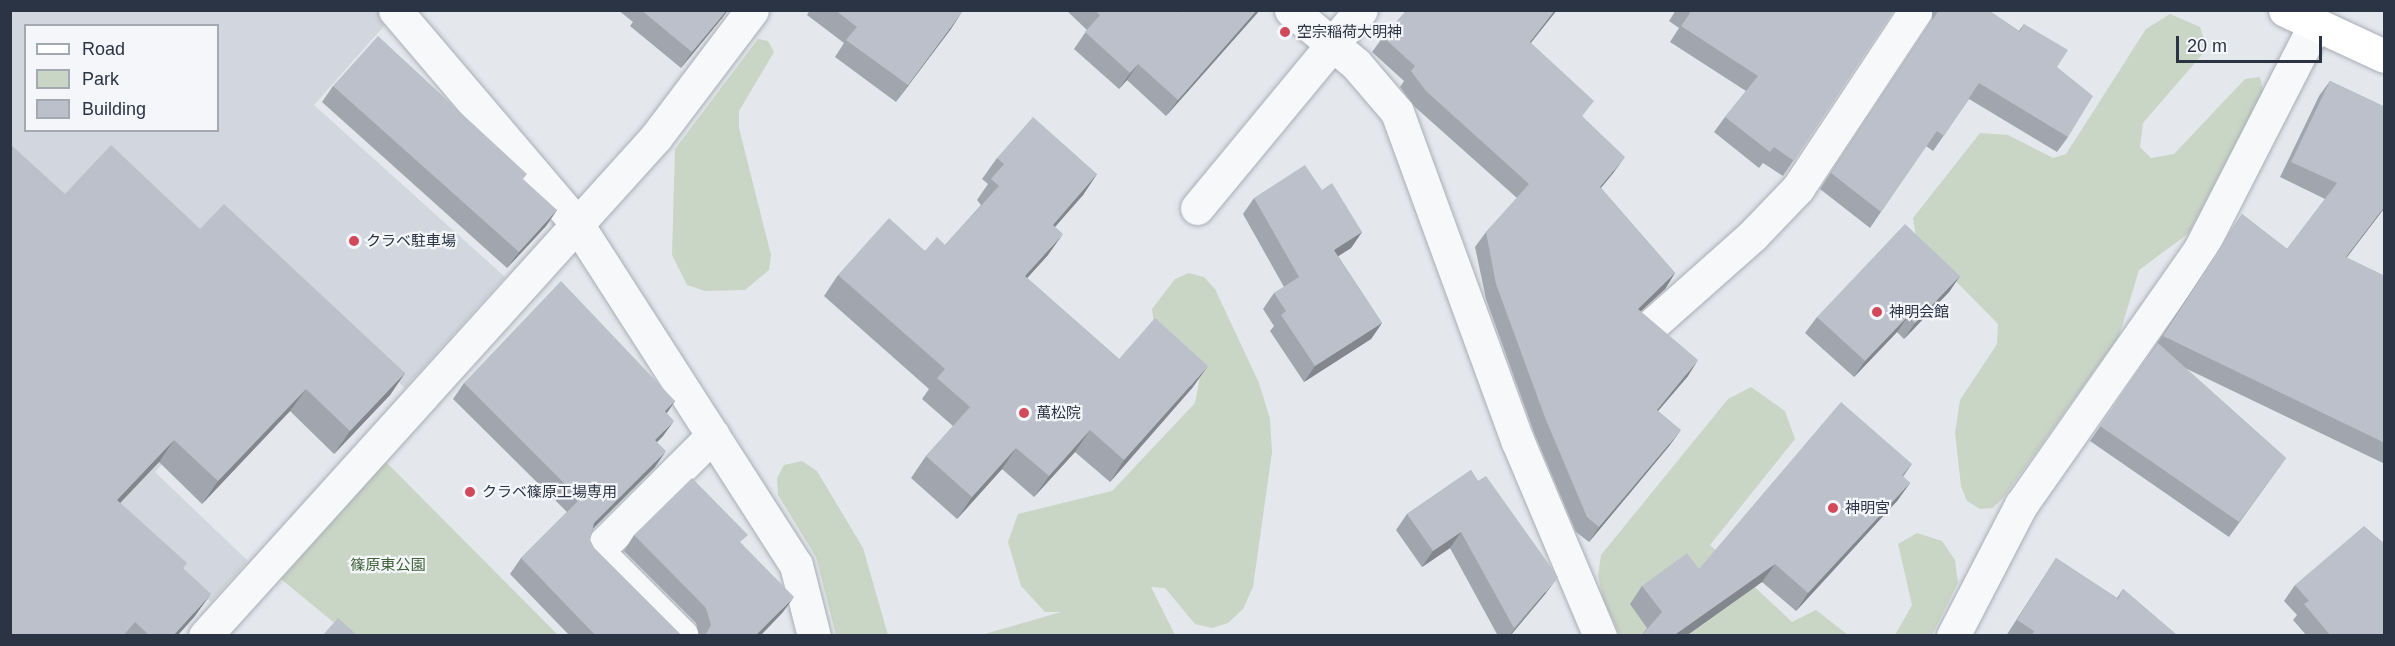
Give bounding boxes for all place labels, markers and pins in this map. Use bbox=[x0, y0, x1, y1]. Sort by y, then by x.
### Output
place label: 空宗稲荷大明神 bbox=[1297, 23, 1402, 41]
marker: 空宗稲荷大明神 bbox=[1278, 25, 1292, 39]
place label: クラベ駐車場 bbox=[366, 232, 456, 250]
marker: クラベ駐車場 bbox=[347, 234, 361, 248]
place label: 神明会館 bbox=[1889, 303, 1949, 321]
marker: 神明会館 bbox=[1870, 305, 1884, 319]
place label: 萬松院 bbox=[1036, 404, 1081, 422]
marker: 萬松院 bbox=[1017, 406, 1031, 420]
place label: クラベ篠原工場専用 bbox=[482, 483, 617, 501]
marker: クラベ篠原工場専用 bbox=[463, 485, 477, 499]
place label: 神明宮 bbox=[1845, 499, 1890, 517]
marker: 神明宮 bbox=[1826, 501, 1840, 515]

